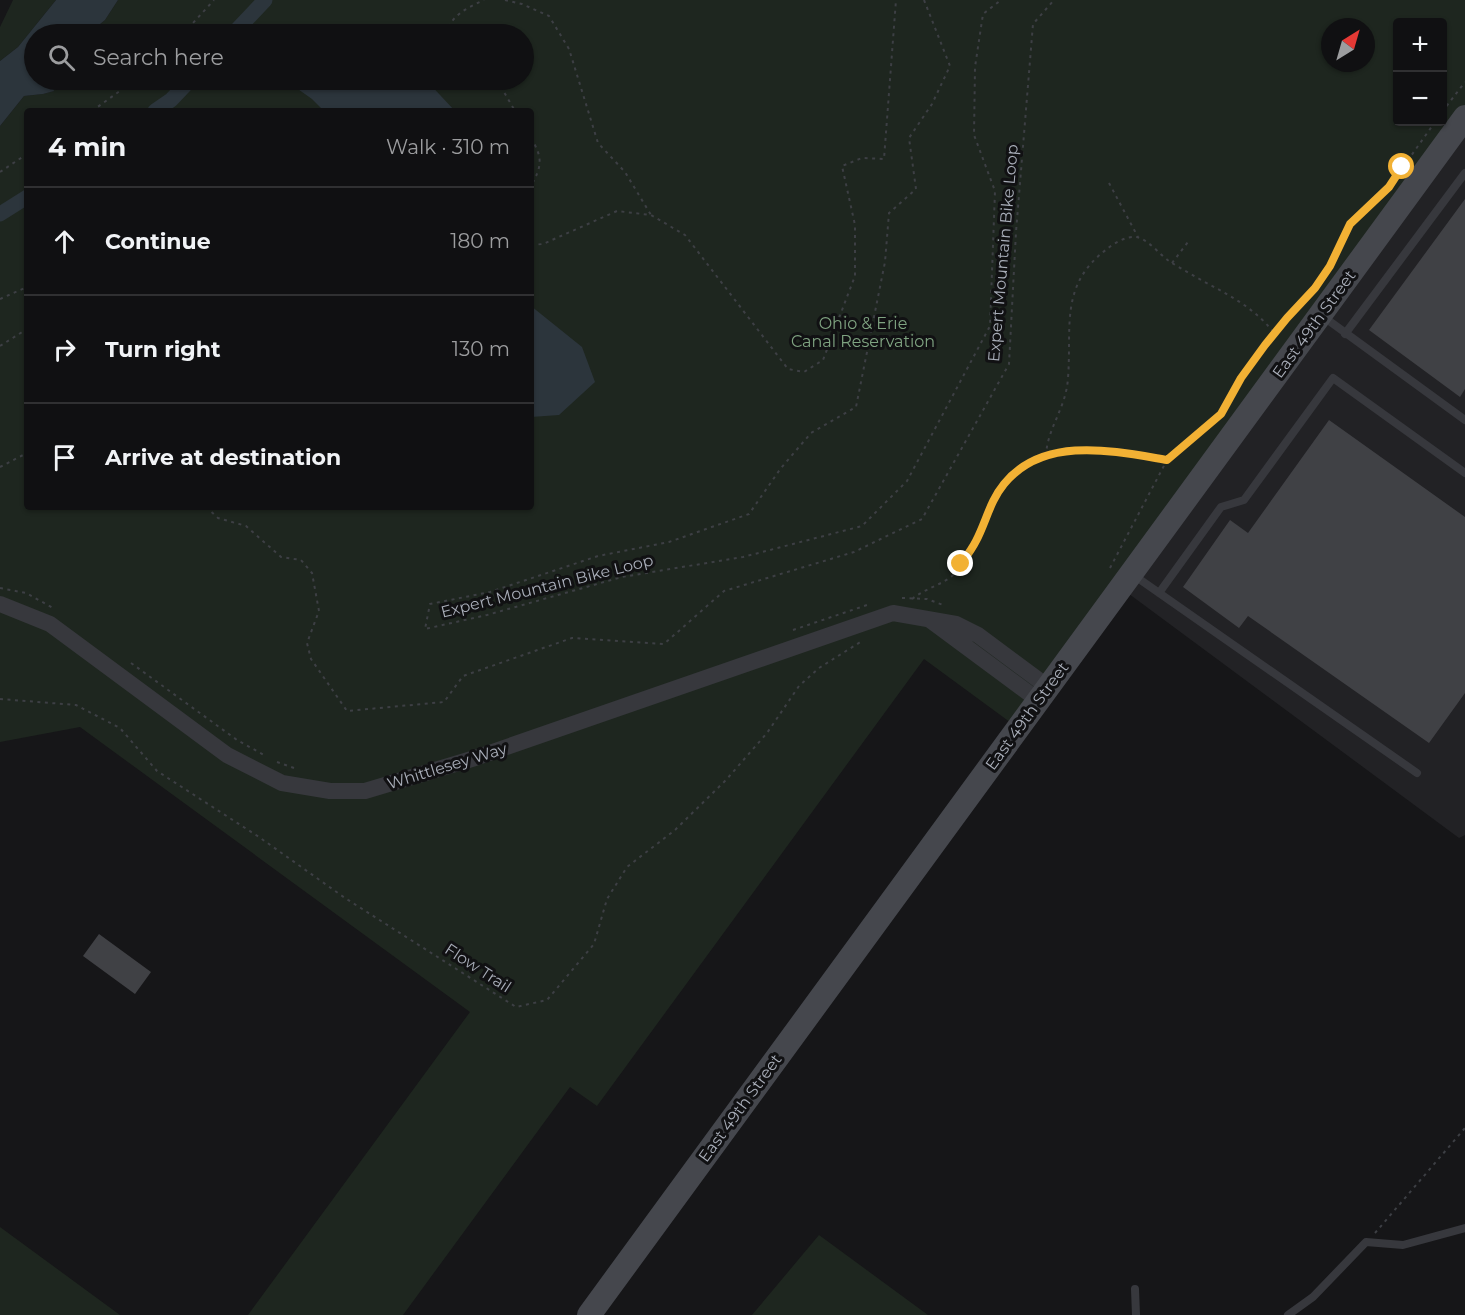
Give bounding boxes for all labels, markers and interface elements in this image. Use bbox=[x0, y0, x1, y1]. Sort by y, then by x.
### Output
north arrow bbox=[1321, 18, 1375, 72]
map controls bbox=[1393, 18, 1447, 126]
button: + bbox=[1393, 18, 1447, 72]
search box bbox=[24, 24, 534, 90]
icon: search bbox=[45, 41, 78, 74]
text: Search here bbox=[93, 44, 224, 71]
button: − bbox=[1393, 72, 1447, 126]
text: 4 min bbox=[48, 131, 126, 163]
text: Walk · 310 m bbox=[386, 135, 510, 159]
street label: Expert Mountain Bike Loop bbox=[984, 143, 1022, 363]
route start bbox=[1388, 153, 1414, 179]
icon: ahead bbox=[48, 225, 81, 258]
text: Continue bbox=[105, 228, 211, 255]
text: 180 m bbox=[450, 229, 510, 253]
street label: East 49th Street bbox=[1268, 266, 1360, 382]
park label: Ohio & Erie Canal Reservation bbox=[791, 314, 935, 351]
icon: right bbox=[48, 333, 81, 366]
text: Turn right bbox=[105, 336, 220, 363]
text: 130 m bbox=[452, 337, 510, 361]
icon: arrive bbox=[48, 441, 81, 474]
text: Arrive at destination bbox=[105, 444, 341, 471]
street label: Expert Mountain Bike Loop bbox=[439, 550, 655, 622]
route end bbox=[947, 550, 973, 576]
street label: East 49th Street bbox=[981, 658, 1073, 774]
street label: Whittlesey Way bbox=[385, 739, 509, 793]
street label: Flow Trail bbox=[441, 940, 515, 996]
street label: East 49th Street bbox=[694, 1050, 786, 1166]

